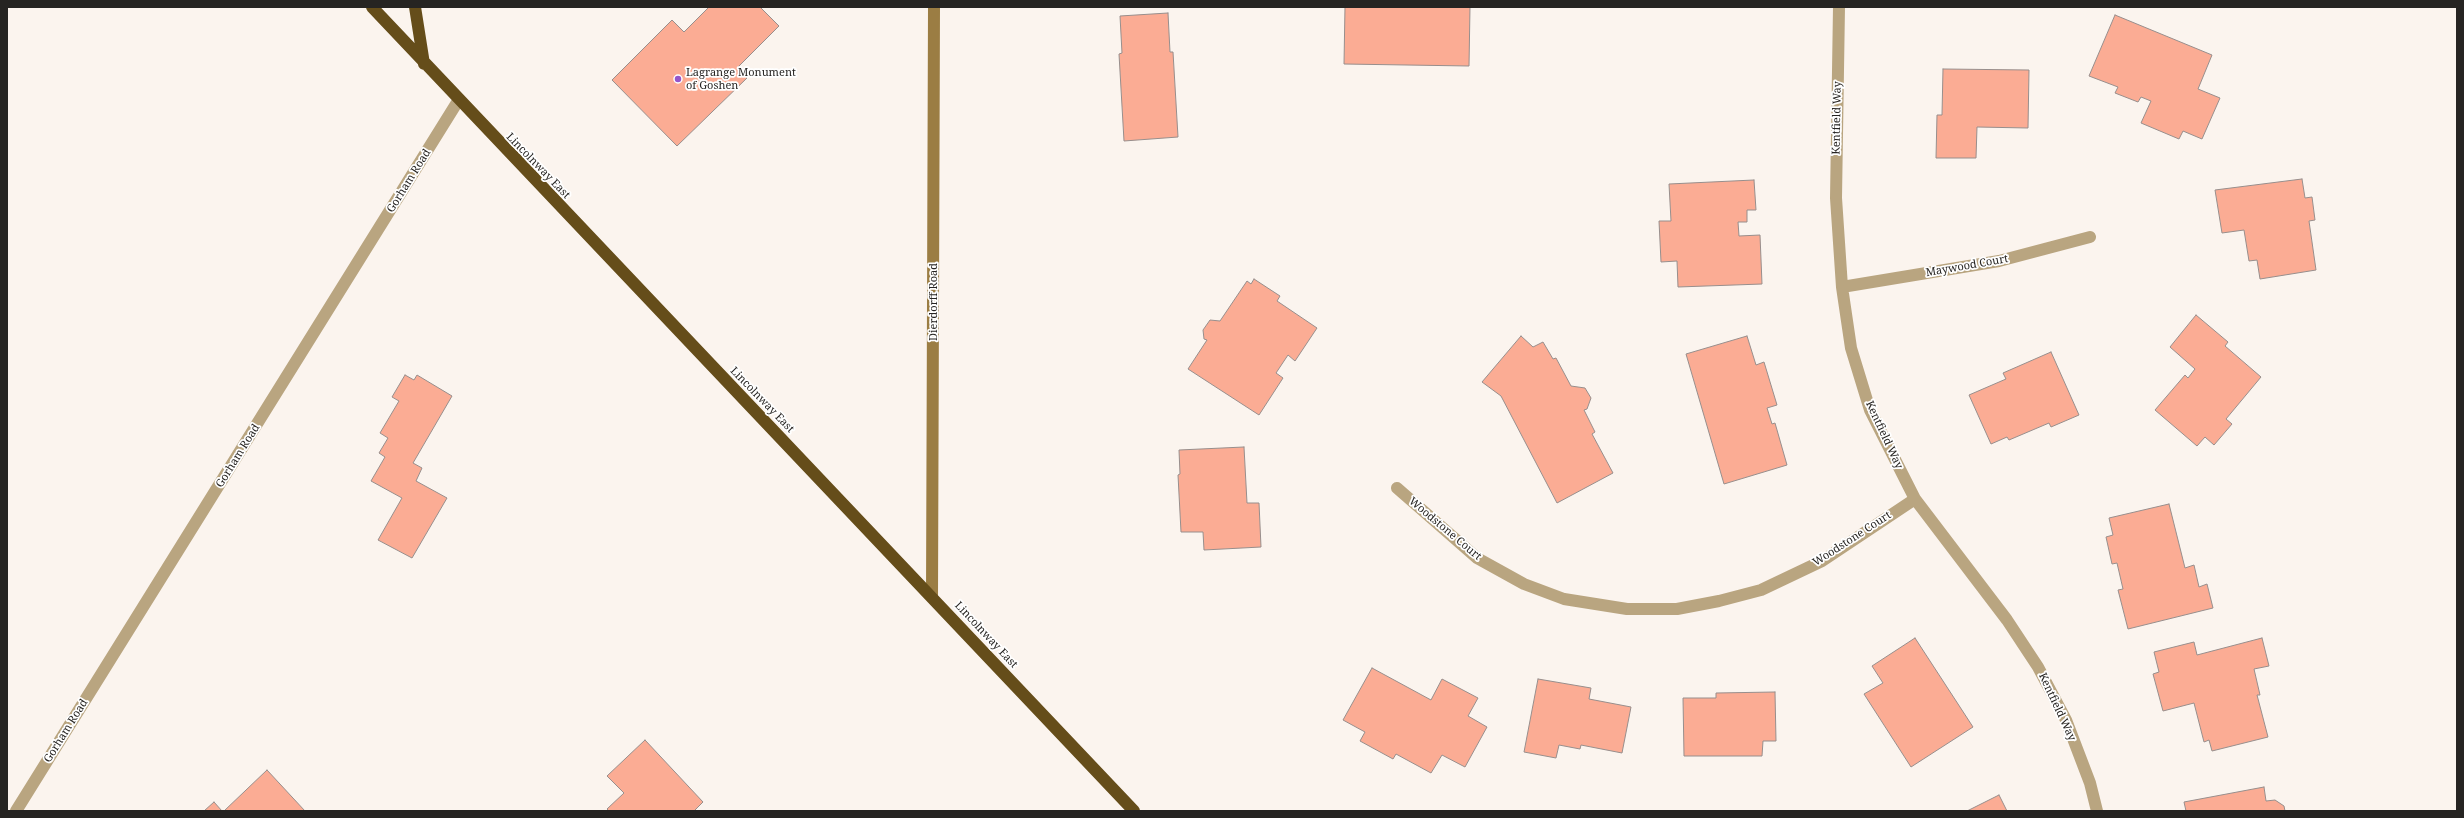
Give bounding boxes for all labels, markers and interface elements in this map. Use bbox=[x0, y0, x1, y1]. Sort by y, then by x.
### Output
place label: Lagrange Monument of Goshen bbox=[686, 66, 796, 92]
marker: Lagrange Monument of Goshen bbox=[673, 74, 683, 84]
street label: Kentfield Way bbox=[1830, 81, 1844, 155]
street label: Lincolnway East bbox=[503, 130, 573, 202]
street label: Gorham Road bbox=[384, 147, 434, 215]
street label: Maywood Court bbox=[1925, 252, 2009, 280]
street label: Dierdorff Road bbox=[927, 263, 941, 341]
street label: Lincolnway East bbox=[727, 364, 797, 436]
street label: Kentfield Way bbox=[1862, 399, 1906, 471]
street label: Gorham Road bbox=[213, 422, 263, 490]
street label: Woodstone Court bbox=[1406, 495, 1484, 563]
street label: Woodstone Court bbox=[1810, 509, 1894, 569]
street label: Lincolnway East bbox=[952, 599, 1020, 671]
street label: Kentfield Way bbox=[2035, 671, 2079, 743]
street label: Gorham Road bbox=[41, 697, 91, 765]

